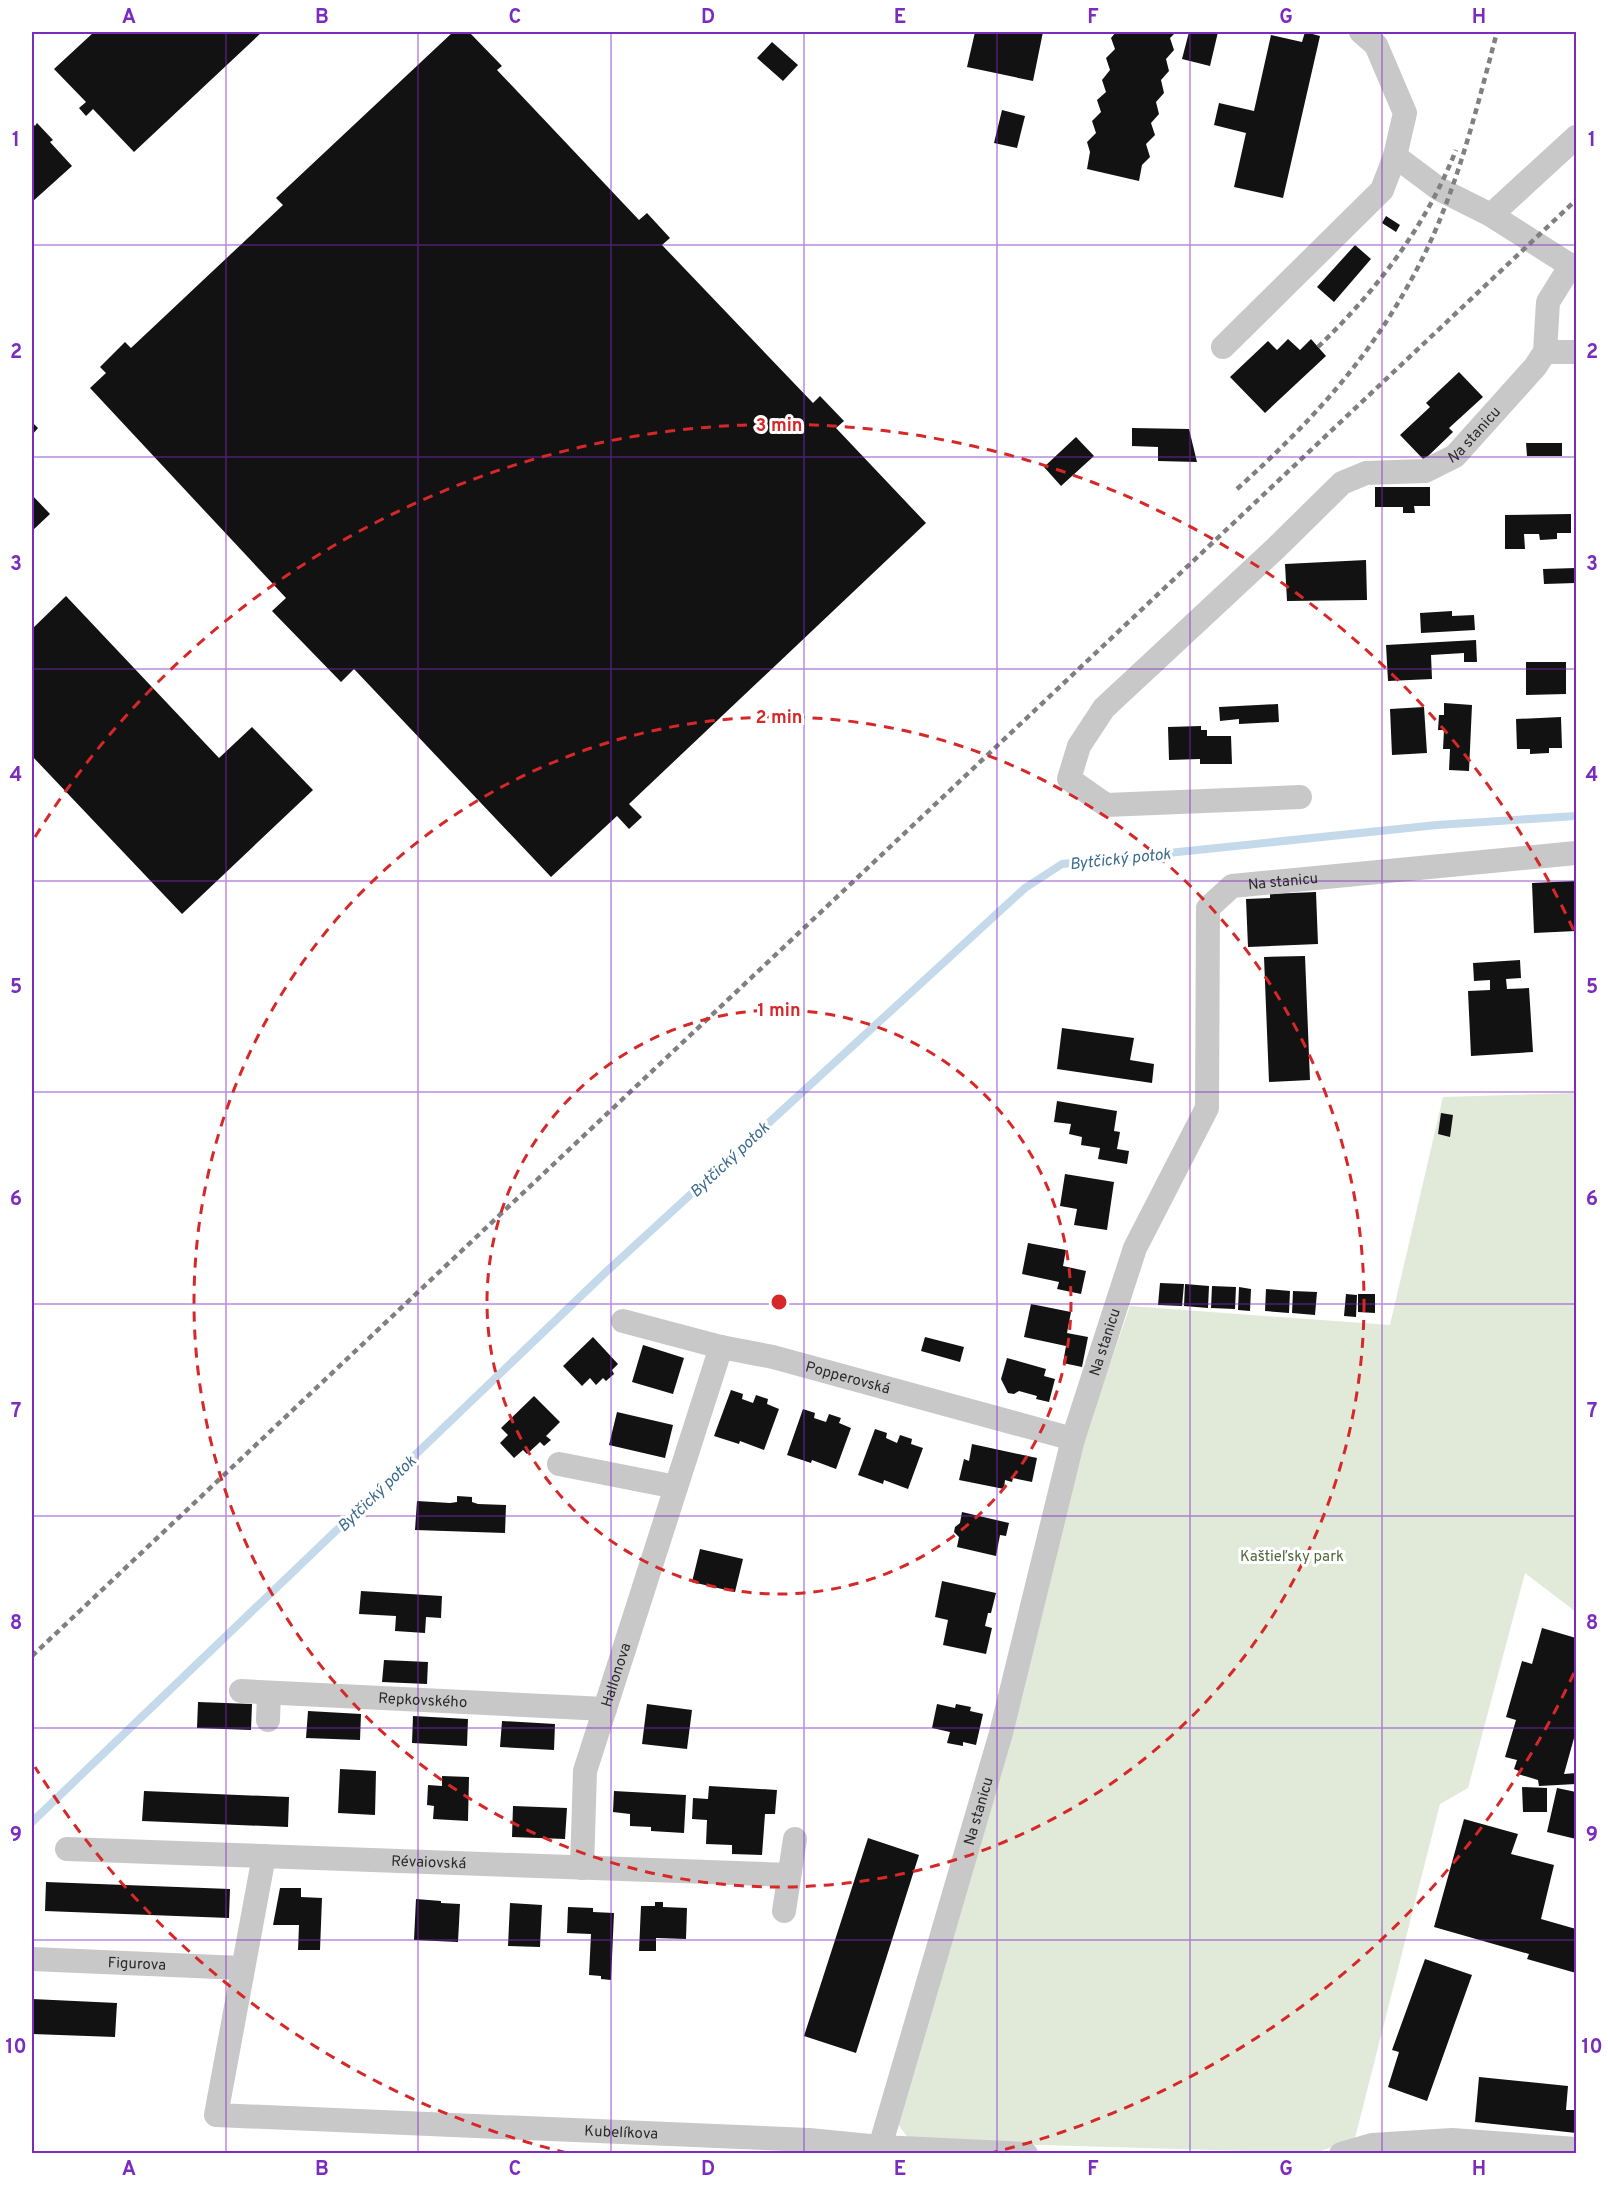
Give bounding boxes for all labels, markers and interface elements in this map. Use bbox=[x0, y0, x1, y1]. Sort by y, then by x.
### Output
text: A bbox=[122, 5, 136, 31]
text: B bbox=[315, 5, 329, 31]
text: C bbox=[509, 5, 521, 31]
text: D bbox=[701, 5, 715, 31]
text: E bbox=[894, 5, 906, 31]
text: F bbox=[1087, 5, 1099, 31]
text: G bbox=[1279, 5, 1293, 31]
text: H bbox=[1472, 5, 1486, 31]
text: 1 bbox=[12, 128, 20, 154]
text: 1 bbox=[1588, 128, 1596, 154]
text: 2 bbox=[10, 340, 22, 366]
text: 2 bbox=[1586, 340, 1598, 366]
street label: Na stanicu bbox=[1446, 403, 1506, 469]
text: 3 min bbox=[756, 415, 802, 438]
text: 3 bbox=[10, 552, 22, 578]
text: 3 bbox=[1586, 552, 1598, 578]
text: 2 min bbox=[755, 707, 803, 730]
text: 4 bbox=[10, 763, 22, 789]
text: 4 bbox=[1586, 763, 1598, 789]
water label: Bytčický potok bbox=[1069, 845, 1173, 875]
street label: Na stanicu bbox=[1247, 870, 1319, 895]
text: 5 bbox=[10, 975, 22, 1001]
text: 5 bbox=[1586, 975, 1598, 1001]
text: 1 min bbox=[757, 1000, 801, 1023]
water label: Bytčický potok bbox=[686, 1118, 775, 1202]
text: 6 bbox=[10, 1187, 22, 1213]
text: 6 bbox=[1586, 1187, 1598, 1213]
centre of rings bbox=[769, 1292, 789, 1312]
street label: Na stanicu bbox=[1086, 1306, 1126, 1379]
street label: Popperovská bbox=[803, 1358, 892, 1400]
text: 7 bbox=[11, 1399, 21, 1425]
text: 7 bbox=[1587, 1399, 1597, 1425]
water label: Bytčický potok bbox=[334, 1451, 422, 1537]
park label: Kaštieľsky park bbox=[1240, 1548, 1344, 1567]
text: 8 bbox=[10, 1611, 22, 1637]
text: 8 bbox=[1586, 1611, 1598, 1637]
street label: Hallonova bbox=[598, 1641, 636, 1710]
street label: Repkovského bbox=[378, 1690, 468, 1713]
street label: Na stanicu bbox=[961, 1775, 999, 1848]
text: 9 bbox=[10, 1823, 22, 1849]
text: 9 bbox=[1586, 1823, 1598, 1849]
street label: Révaiovská bbox=[391, 1853, 467, 1874]
street label: Figurova bbox=[107, 1954, 166, 1976]
text: 10 bbox=[5, 2035, 27, 2061]
text: 10 bbox=[1581, 2035, 1603, 2061]
street label: Kubelíkova bbox=[584, 2123, 658, 2145]
text: A bbox=[122, 2157, 136, 2183]
text: B bbox=[315, 2157, 329, 2183]
text: C bbox=[509, 2157, 521, 2183]
text: D bbox=[701, 2157, 715, 2183]
text: E bbox=[894, 2157, 906, 2183]
text: F bbox=[1087, 2157, 1099, 2183]
text: G bbox=[1279, 2157, 1293, 2183]
text: H bbox=[1472, 2157, 1486, 2183]

